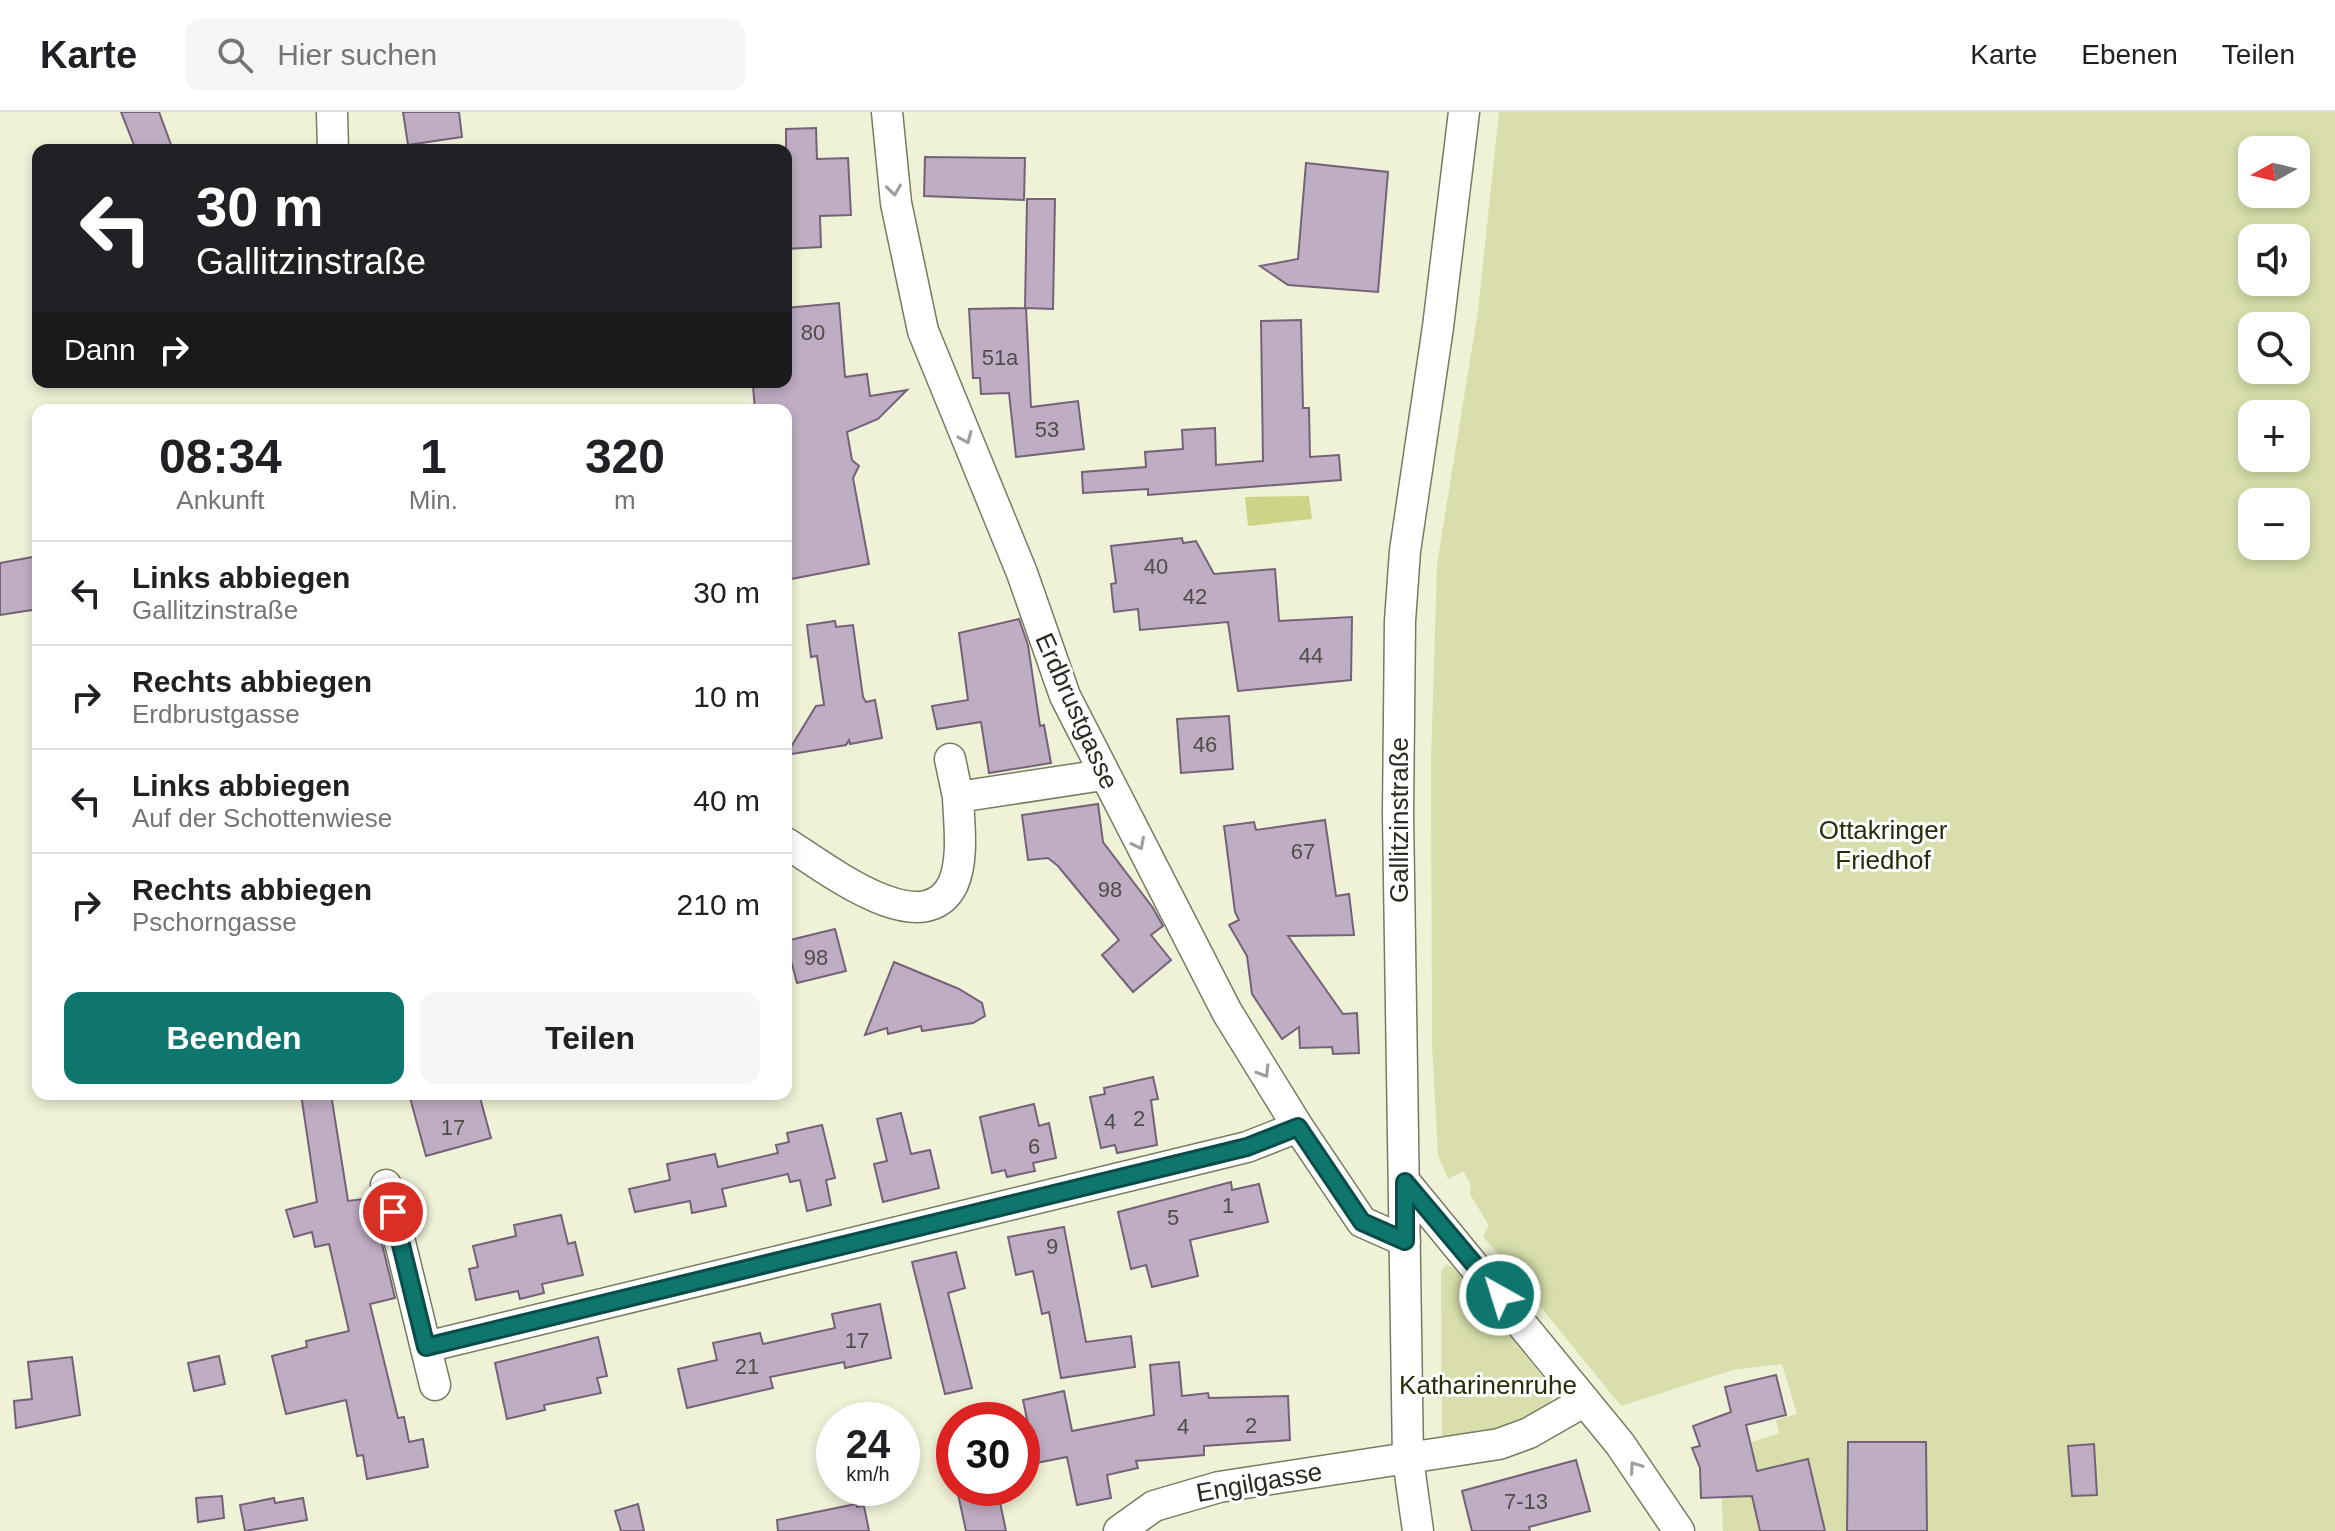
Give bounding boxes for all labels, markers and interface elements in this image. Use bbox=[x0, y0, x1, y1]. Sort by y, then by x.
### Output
search box bbox=[185, 19, 745, 91]
icon: search bbox=[213, 33, 257, 77]
text: Karte bbox=[40, 34, 137, 76]
text: Hier suchen bbox=[277, 38, 437, 71]
text: Karte bbox=[1970, 39, 2037, 70]
text: Ebenen bbox=[2081, 39, 2178, 70]
text: Teilen bbox=[2222, 39, 2295, 70]
north arrow bbox=[2238, 136, 2310, 208]
map controls bbox=[2238, 136, 2310, 560]
text: 30 m bbox=[196, 175, 324, 238]
icon: left bbox=[64, 176, 168, 280]
one-way arrow bbox=[885, 183, 902, 196]
button: sound bbox=[2238, 224, 2310, 296]
text: Gallitzinstraße bbox=[196, 241, 426, 282]
button: search bbox=[2238, 312, 2310, 384]
house number: 80 bbox=[801, 320, 825, 345]
icon: right bbox=[152, 328, 196, 372]
text: Dann bbox=[64, 333, 136, 366]
house number: 51a bbox=[982, 345, 1019, 370]
button: + bbox=[2238, 400, 2310, 472]
house number: 53 bbox=[1035, 417, 1059, 442]
text: 08:34 bbox=[159, 430, 282, 483]
text: 1 bbox=[420, 430, 447, 483]
text: 320 bbox=[585, 430, 665, 483]
one-way arrow bbox=[957, 430, 973, 444]
text: Ankunft bbox=[176, 485, 264, 515]
text: Min. bbox=[409, 485, 458, 515]
text: m bbox=[614, 485, 636, 515]
button: − bbox=[2238, 488, 2310, 560]
house number: 40 bbox=[1144, 554, 1168, 579]
text: Links abbiegen bbox=[132, 561, 350, 594]
icon: left bbox=[64, 571, 108, 615]
text: 30 m bbox=[693, 576, 760, 609]
house number: 42 bbox=[1183, 584, 1207, 609]
text: Gallitzinstraße bbox=[132, 595, 298, 625]
street label: Erdbrustgasse bbox=[1029, 628, 1125, 794]
house number: 44 bbox=[1299, 643, 1323, 668]
text: Rechts abbiegen bbox=[132, 665, 372, 698]
icon: right bbox=[64, 675, 108, 719]
text: 10 m bbox=[693, 680, 760, 713]
text: Erdbrustgasse bbox=[132, 699, 300, 729]
house number: 46 bbox=[1193, 732, 1217, 757]
street label: Gallitzinstraße bbox=[1384, 737, 1414, 903]
text: Links abbiegen bbox=[132, 769, 350, 802]
icon: left bbox=[64, 779, 108, 823]
text: 40 m bbox=[693, 784, 760, 817]
text: Auf der Schottenwiese bbox=[132, 803, 392, 833]
park label: Ottakringer Friedhof bbox=[1819, 815, 1948, 875]
one-way arrow bbox=[1129, 836, 1145, 850]
house number: 67 bbox=[1291, 839, 1315, 864]
text: Rechts abbiegen bbox=[132, 873, 372, 906]
house number: 98 bbox=[1098, 877, 1122, 902]
icon: right bbox=[64, 883, 108, 927]
text: 210 m bbox=[677, 888, 760, 921]
text: Pschorngasse bbox=[132, 907, 297, 937]
house number: 98 bbox=[804, 945, 828, 970]
button: Beenden bbox=[64, 992, 404, 1084]
button: Teilen bbox=[420, 992, 760, 1084]
one-way arrow bbox=[1255, 1063, 1270, 1078]
house number: 2 bbox=[1133, 1106, 1145, 1131]
house number: 4 bbox=[1104, 1109, 1116, 1134]
house number: 17 bbox=[441, 1115, 465, 1140]
house number: 6 bbox=[1028, 1134, 1040, 1159]
pin bbox=[359, 1178, 427, 1246]
icon: arrive bbox=[371, 1190, 415, 1234]
house number: 1 bbox=[1222, 1193, 1234, 1218]
house number: 5 bbox=[1167, 1205, 1179, 1230]
house number: 9 bbox=[1046, 1234, 1058, 1259]
position arrow bbox=[1458, 1253, 1542, 1337]
house number: 17 bbox=[845, 1328, 869, 1353]
house number: 21 bbox=[735, 1354, 759, 1379]
park label: Katharinenruhe bbox=[1399, 1370, 1577, 1400]
speed limit sign: 30 bbox=[936, 1402, 1040, 1506]
house number: 2 bbox=[1245, 1413, 1257, 1438]
house number: 4 bbox=[1177, 1414, 1189, 1439]
text: 24 bbox=[846, 1422, 890, 1466]
street label: Engilgasse bbox=[1194, 1456, 1324, 1508]
one-way arrow bbox=[1630, 1461, 1645, 1475]
text: km/h bbox=[846, 1463, 890, 1485]
house number: 7-13 bbox=[1504, 1489, 1548, 1514]

